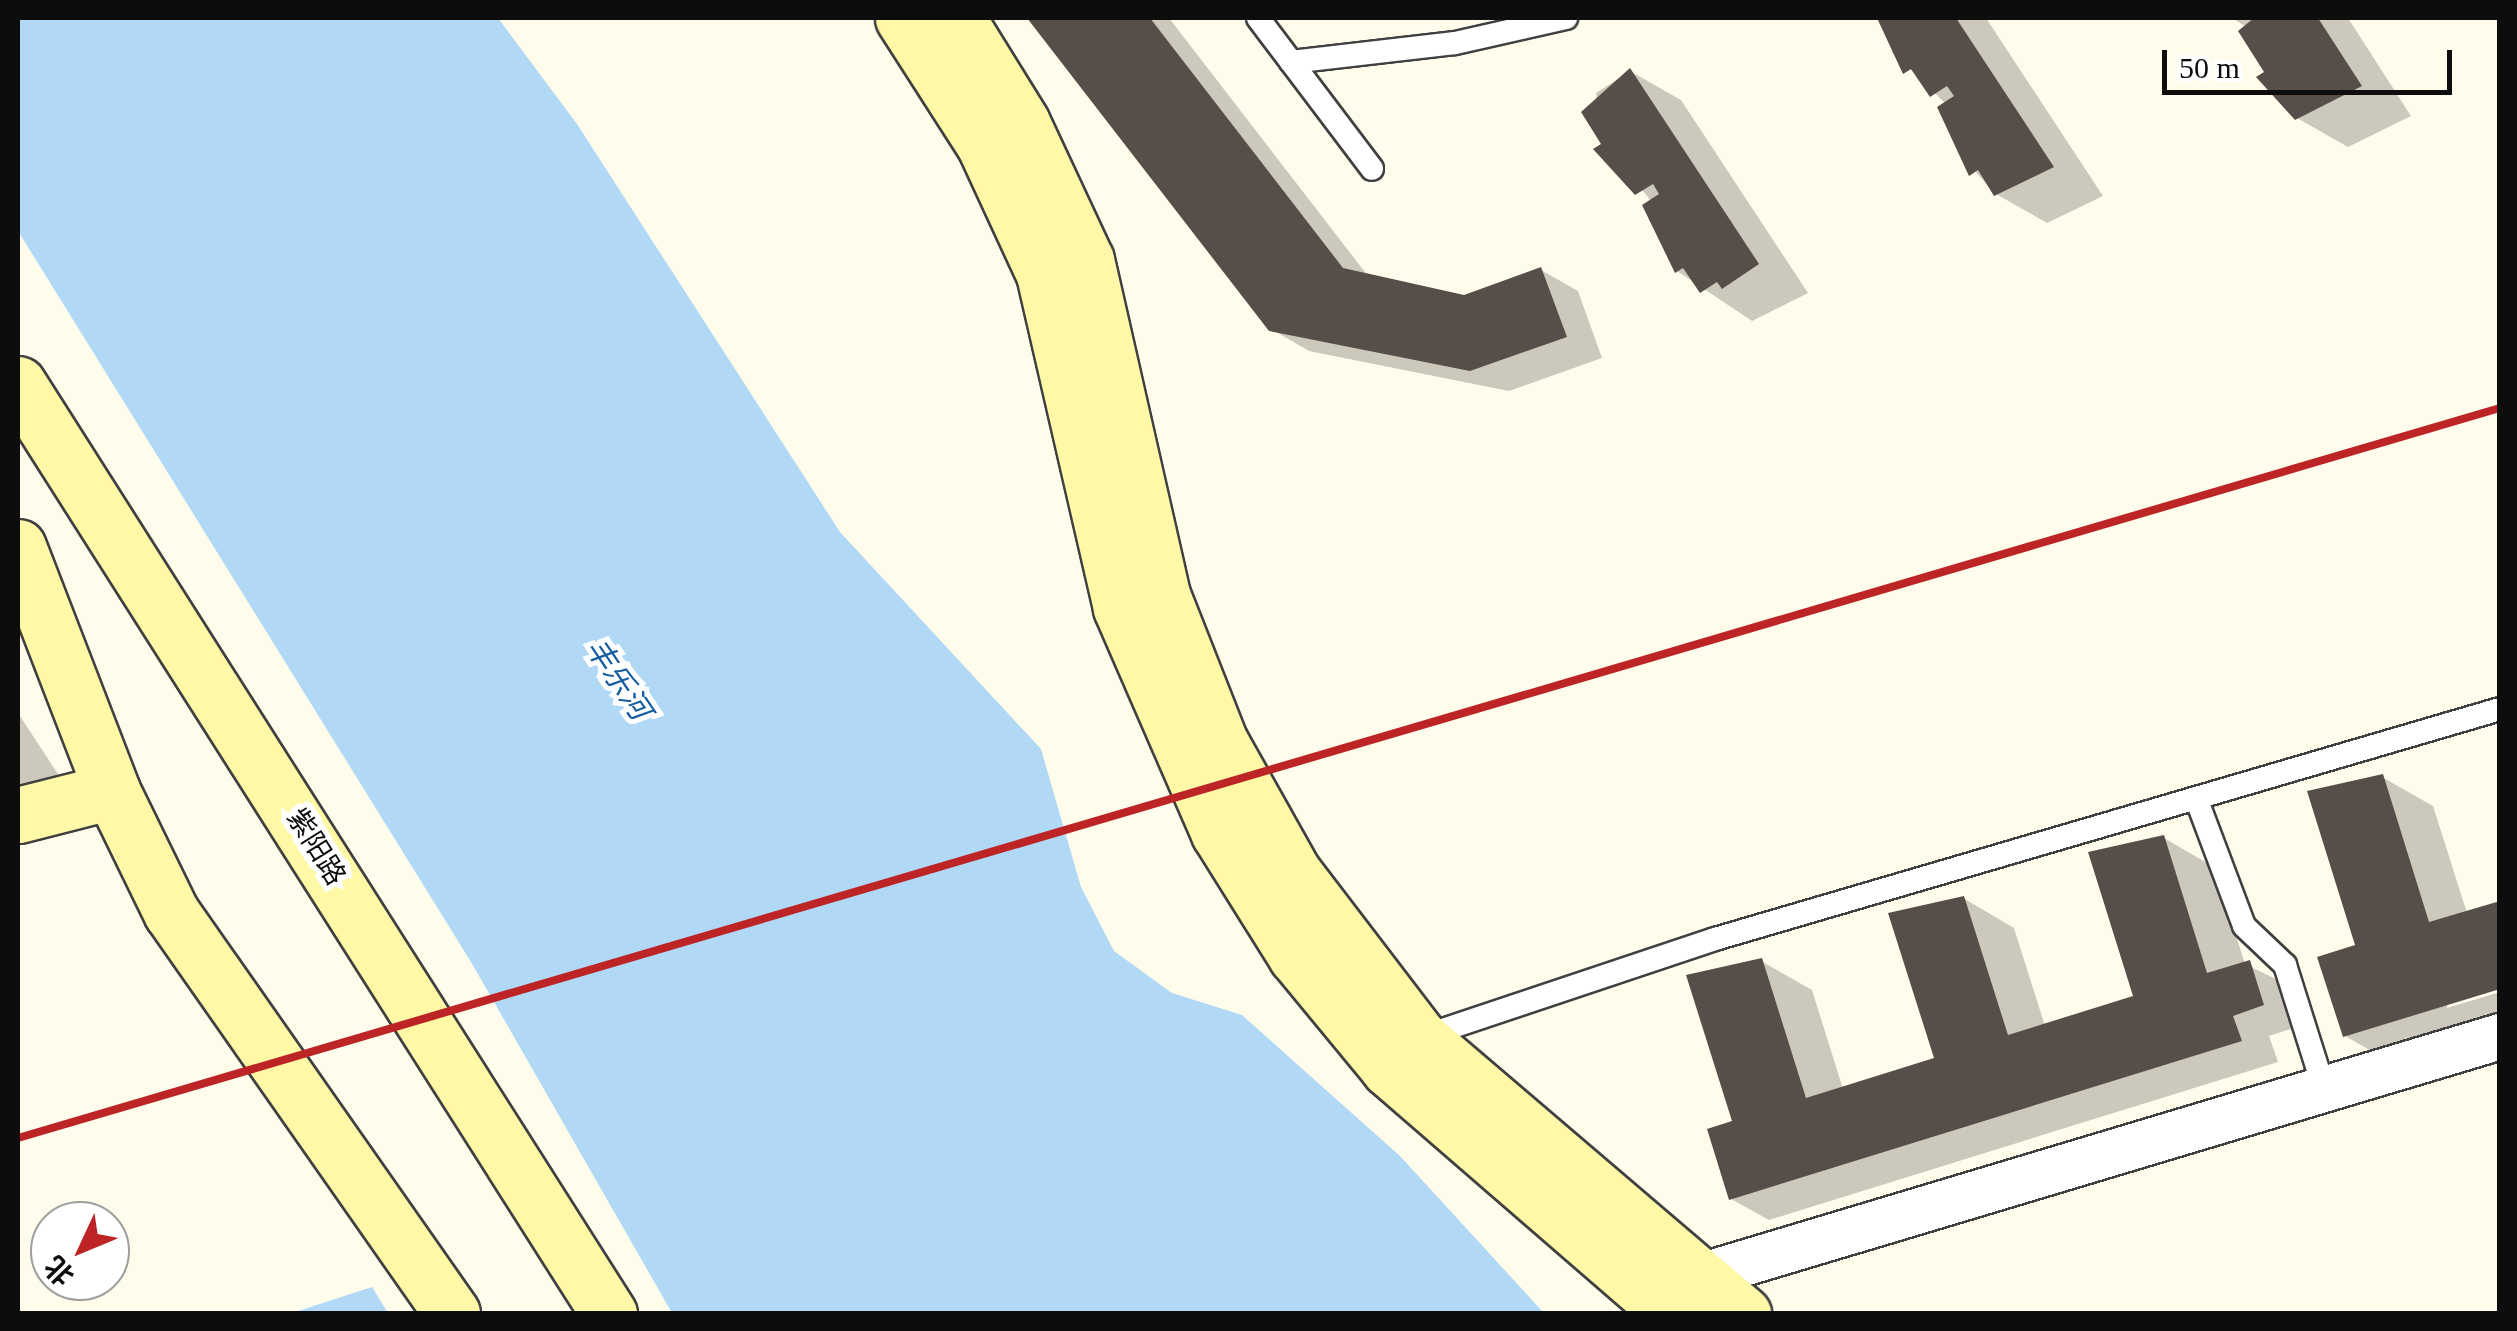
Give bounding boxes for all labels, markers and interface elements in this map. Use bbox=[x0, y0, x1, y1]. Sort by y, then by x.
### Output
scale bar bbox=[2167, 30, 2457, 92]
text: 50 m bbox=[2179, 51, 2240, 84]
water label: 丰乐河 bbox=[578, 632, 658, 726]
street label: 紫阳路 bbox=[279, 802, 353, 892]
north arrow bbox=[30, 1201, 130, 1301]
text: 北 bbox=[39, 1250, 80, 1292]

